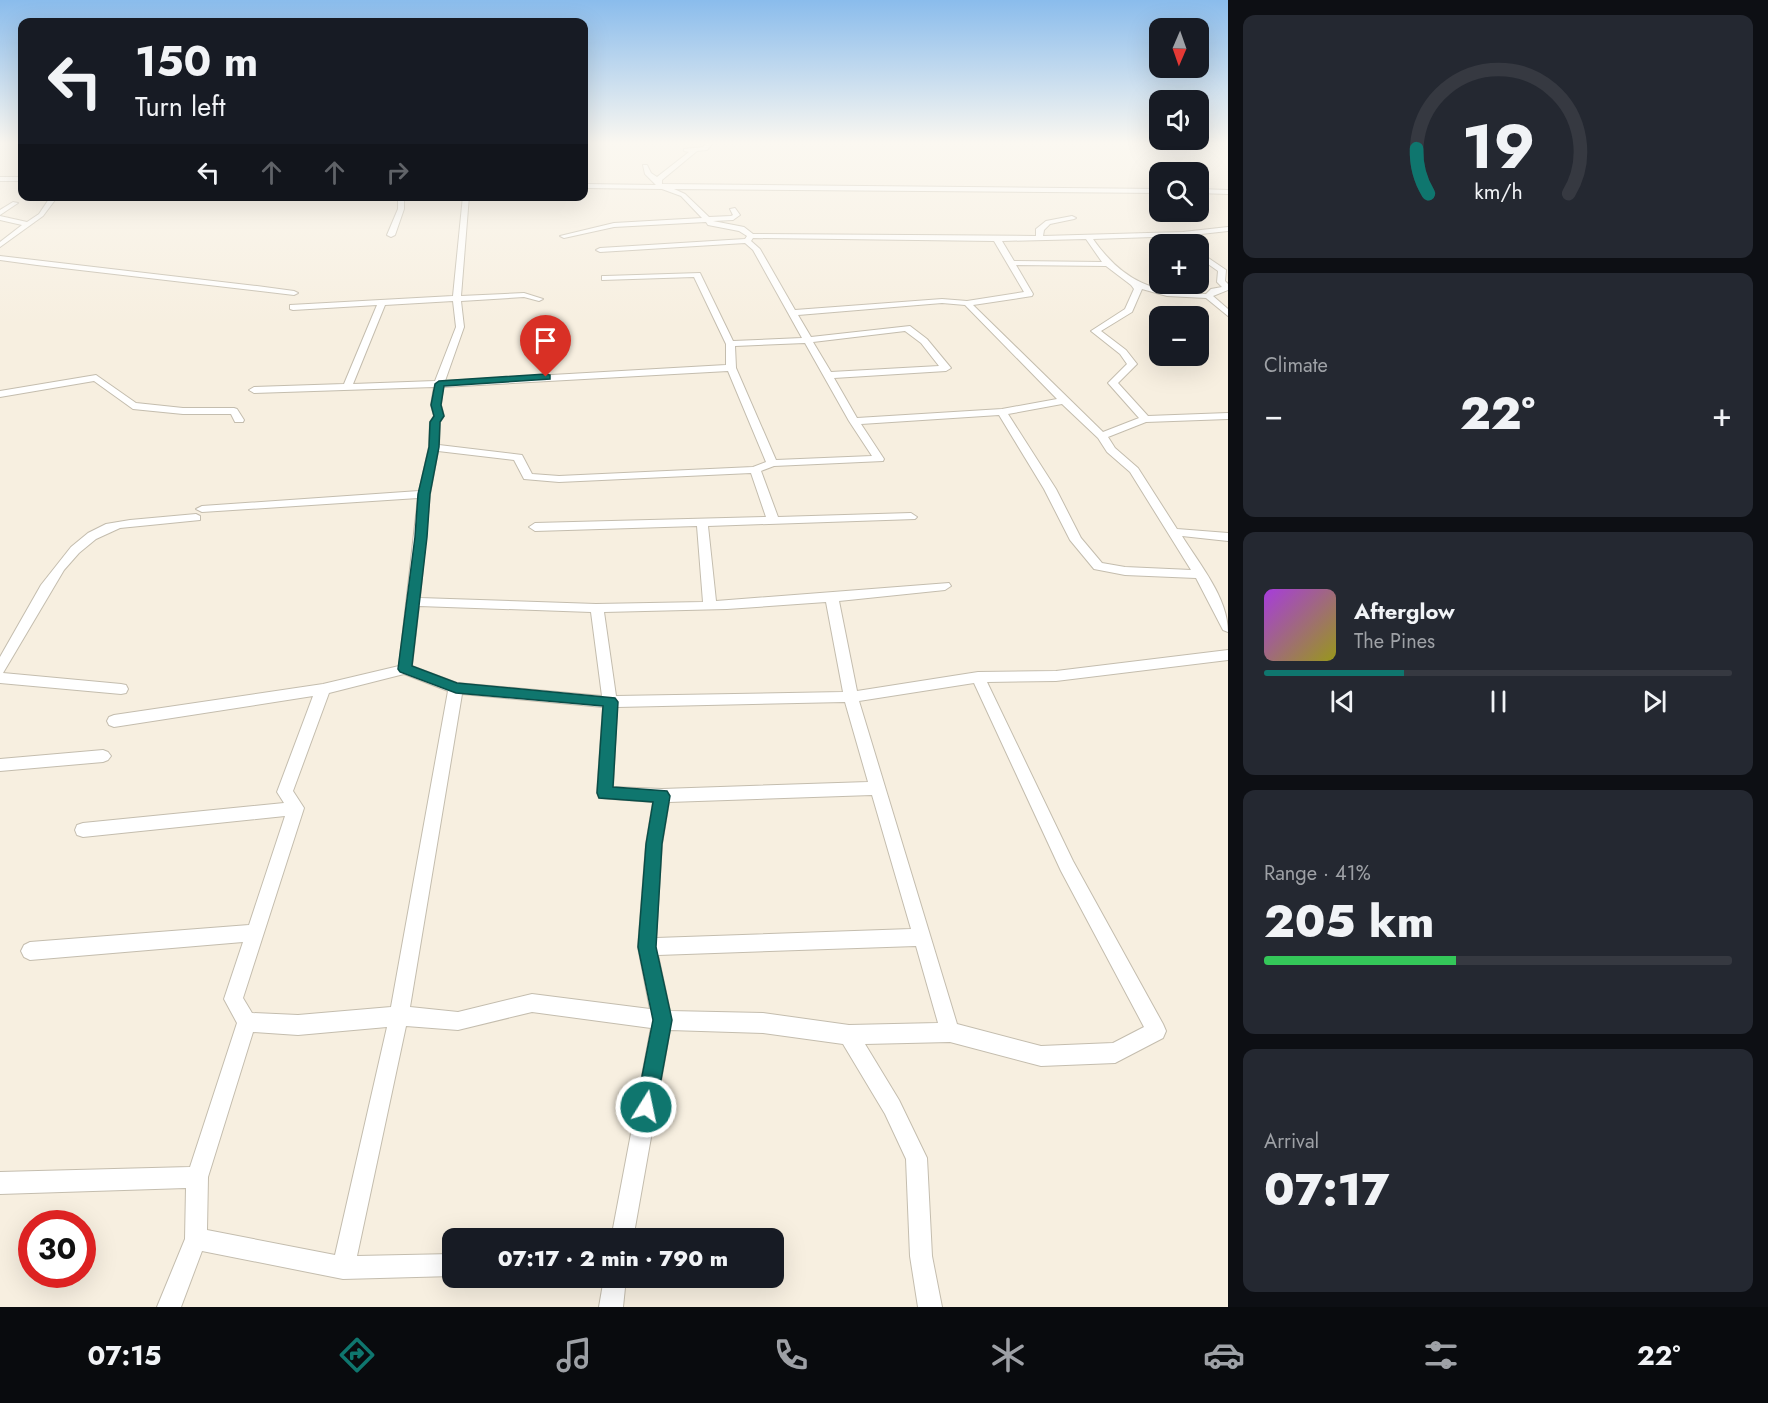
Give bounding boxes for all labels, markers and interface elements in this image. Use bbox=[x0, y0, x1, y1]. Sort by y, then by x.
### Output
north arrow bbox=[1149, 18, 1209, 78]
map controls bbox=[1149, 18, 1209, 366]
text: 150 m bbox=[135, 31, 258, 92]
icon: left bbox=[36, 42, 114, 120]
text: Turn left bbox=[135, 87, 225, 126]
button: sound bbox=[1149, 90, 1209, 150]
text: 19 bbox=[1461, 101, 1535, 191]
icon: left bbox=[192, 156, 225, 189]
icon: ahead bbox=[255, 156, 288, 189]
icon: ahead bbox=[318, 156, 351, 189]
icon: right bbox=[381, 156, 414, 189]
button: search bbox=[1149, 162, 1209, 222]
text: km/h bbox=[1474, 176, 1522, 207]
button: + bbox=[1149, 234, 1209, 294]
button: − bbox=[1149, 306, 1209, 366]
pin bbox=[520, 315, 571, 377]
icon: arrive bbox=[529, 324, 562, 357]
text: Climate bbox=[1264, 351, 1328, 380]
text: 22° bbox=[1460, 381, 1535, 446]
text: − bbox=[1264, 391, 1283, 438]
text: + bbox=[1712, 391, 1732, 438]
text: Afterglow bbox=[1354, 595, 1455, 627]
text: The Pines bbox=[1354, 627, 1435, 656]
icon: previous bbox=[1326, 685, 1359, 718]
icon: pause bbox=[1482, 685, 1515, 718]
icon: next bbox=[1638, 685, 1671, 718]
text: Range · 41% bbox=[1264, 859, 1371, 888]
text: 205 km bbox=[1264, 889, 1434, 954]
position arrow bbox=[614, 1075, 678, 1139]
text: Arrival bbox=[1264, 1127, 1319, 1156]
text: 07:17 bbox=[1264, 1157, 1390, 1222]
speed limit sign: 30 bbox=[18, 1210, 96, 1288]
text: 07:17 · 2 min · 790 m bbox=[498, 1242, 728, 1274]
icon: directions bbox=[336, 1334, 378, 1376]
icon: music bbox=[553, 1334, 595, 1376]
icon: phone bbox=[770, 1334, 812, 1376]
icon: climate bbox=[987, 1334, 1029, 1376]
icon: car bbox=[1203, 1334, 1245, 1376]
icon: filters bbox=[1420, 1334, 1462, 1376]
text: 07:15 bbox=[87, 1336, 161, 1375]
text: 22° bbox=[1637, 1336, 1681, 1375]

